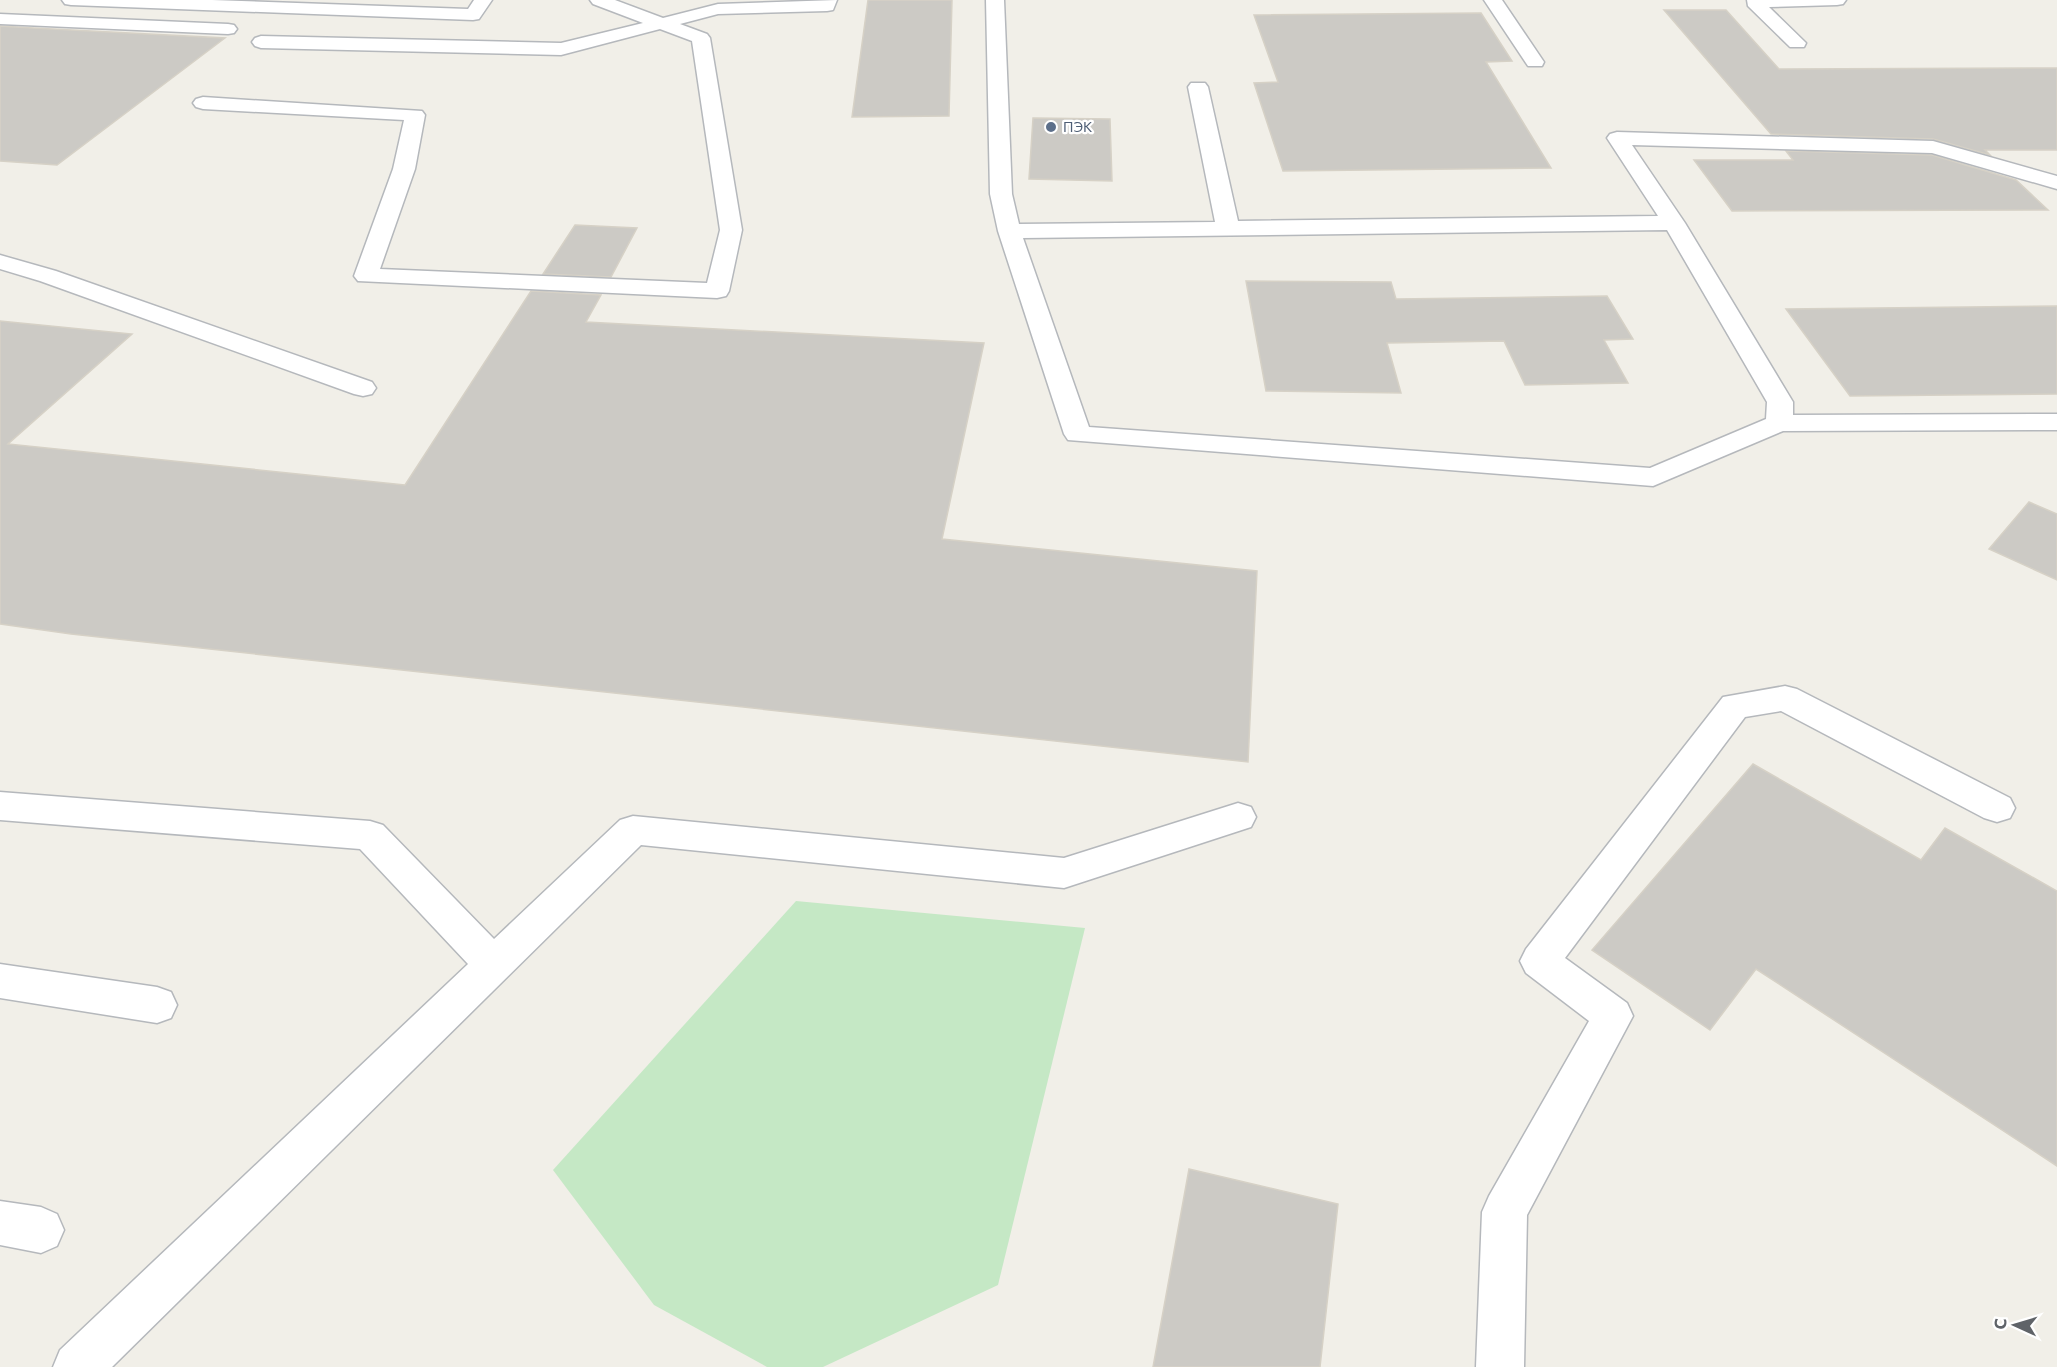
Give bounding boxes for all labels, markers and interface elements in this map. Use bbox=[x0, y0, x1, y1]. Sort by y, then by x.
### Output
place label: ПЭК bbox=[1063, 118, 1092, 135]
marker: ПЭК bbox=[1044, 120, 1058, 134]
north arrow bbox=[1985, 1295, 2045, 1355]
text: С bbox=[1990, 1318, 2009, 1330]

